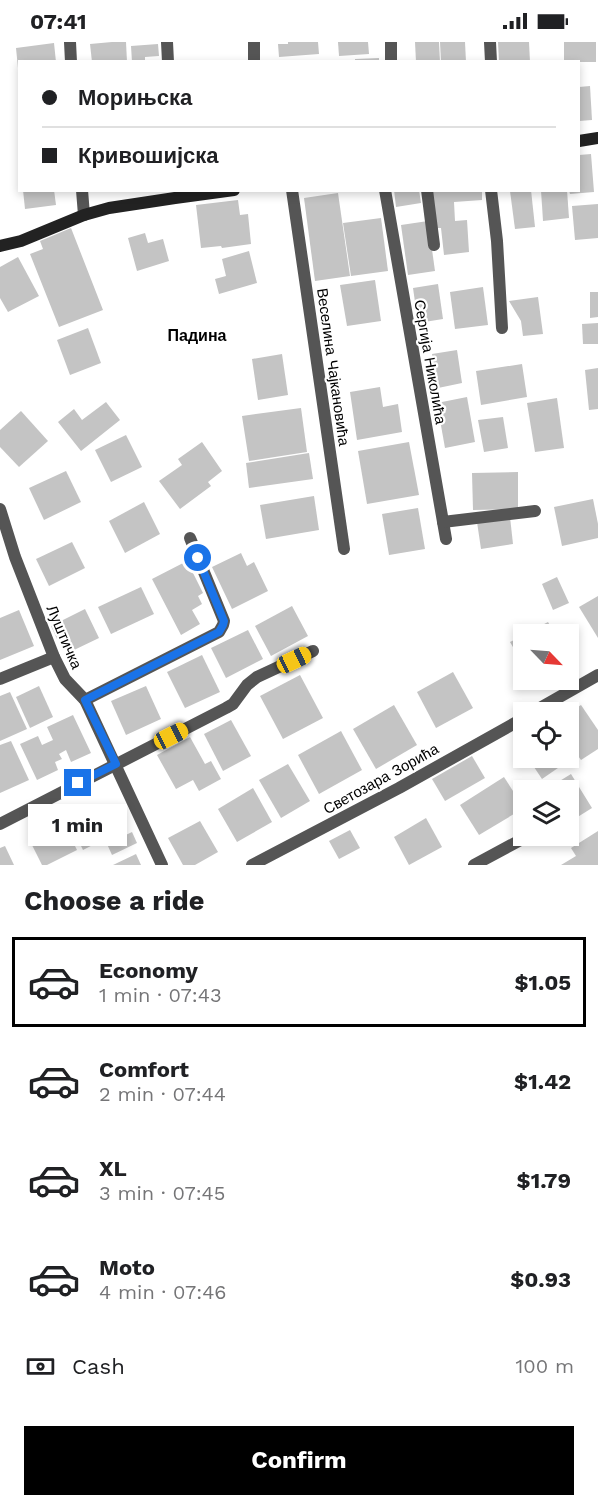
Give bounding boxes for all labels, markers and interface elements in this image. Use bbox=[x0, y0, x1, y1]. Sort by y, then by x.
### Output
text: 07:41 bbox=[30, 9, 86, 34]
text: Морињска bbox=[78, 85, 192, 110]
text: Кривошијска bbox=[78, 143, 219, 168]
street label: Веселина Чајкановића bbox=[313, 287, 353, 448]
street label: Сергија Николића bbox=[410, 298, 450, 426]
district label: Падина bbox=[168, 326, 227, 345]
route start bbox=[184, 544, 211, 571]
street label: Луштичка bbox=[42, 602, 86, 672]
north arrow bbox=[513, 624, 579, 690]
map controls bbox=[513, 624, 579, 846]
car bbox=[274, 644, 314, 676]
button: locate bbox=[513, 702, 579, 768]
car bbox=[151, 720, 191, 752]
street label: Светозара Зорића bbox=[320, 739, 442, 818]
route end bbox=[64, 769, 91, 796]
button: layers bbox=[513, 780, 579, 846]
callout: 1 min bbox=[28, 804, 128, 846]
text: 1 min bbox=[52, 813, 103, 837]
text: Choose a ride bbox=[24, 885, 204, 917]
icon: car bbox=[27, 955, 81, 1009]
text: Economy bbox=[99, 958, 198, 983]
text: $1.05 bbox=[514, 970, 571, 995]
text: 1 min · 07:43 bbox=[99, 983, 222, 1007]
icon: car bbox=[27, 1054, 81, 1108]
text: Comfort bbox=[99, 1057, 189, 1082]
text: $1.42 bbox=[514, 1069, 571, 1094]
text: 2 min · 07:44 bbox=[99, 1082, 226, 1106]
icon: car bbox=[27, 1153, 81, 1207]
text: XL bbox=[99, 1156, 127, 1181]
text: $1.79 bbox=[517, 1168, 571, 1193]
text: 3 min · 07:45 bbox=[99, 1181, 225, 1205]
icon: car bbox=[27, 1252, 81, 1306]
text: Moto bbox=[99, 1255, 155, 1280]
text: $0.93 bbox=[510, 1267, 571, 1292]
text: 4 min · 07:46 bbox=[99, 1280, 227, 1304]
icon: cash bbox=[24, 1350, 57, 1383]
text: Cash bbox=[72, 1354, 125, 1379]
text: 100 m bbox=[515, 1354, 574, 1378]
button: Confirm bbox=[24, 1426, 574, 1495]

